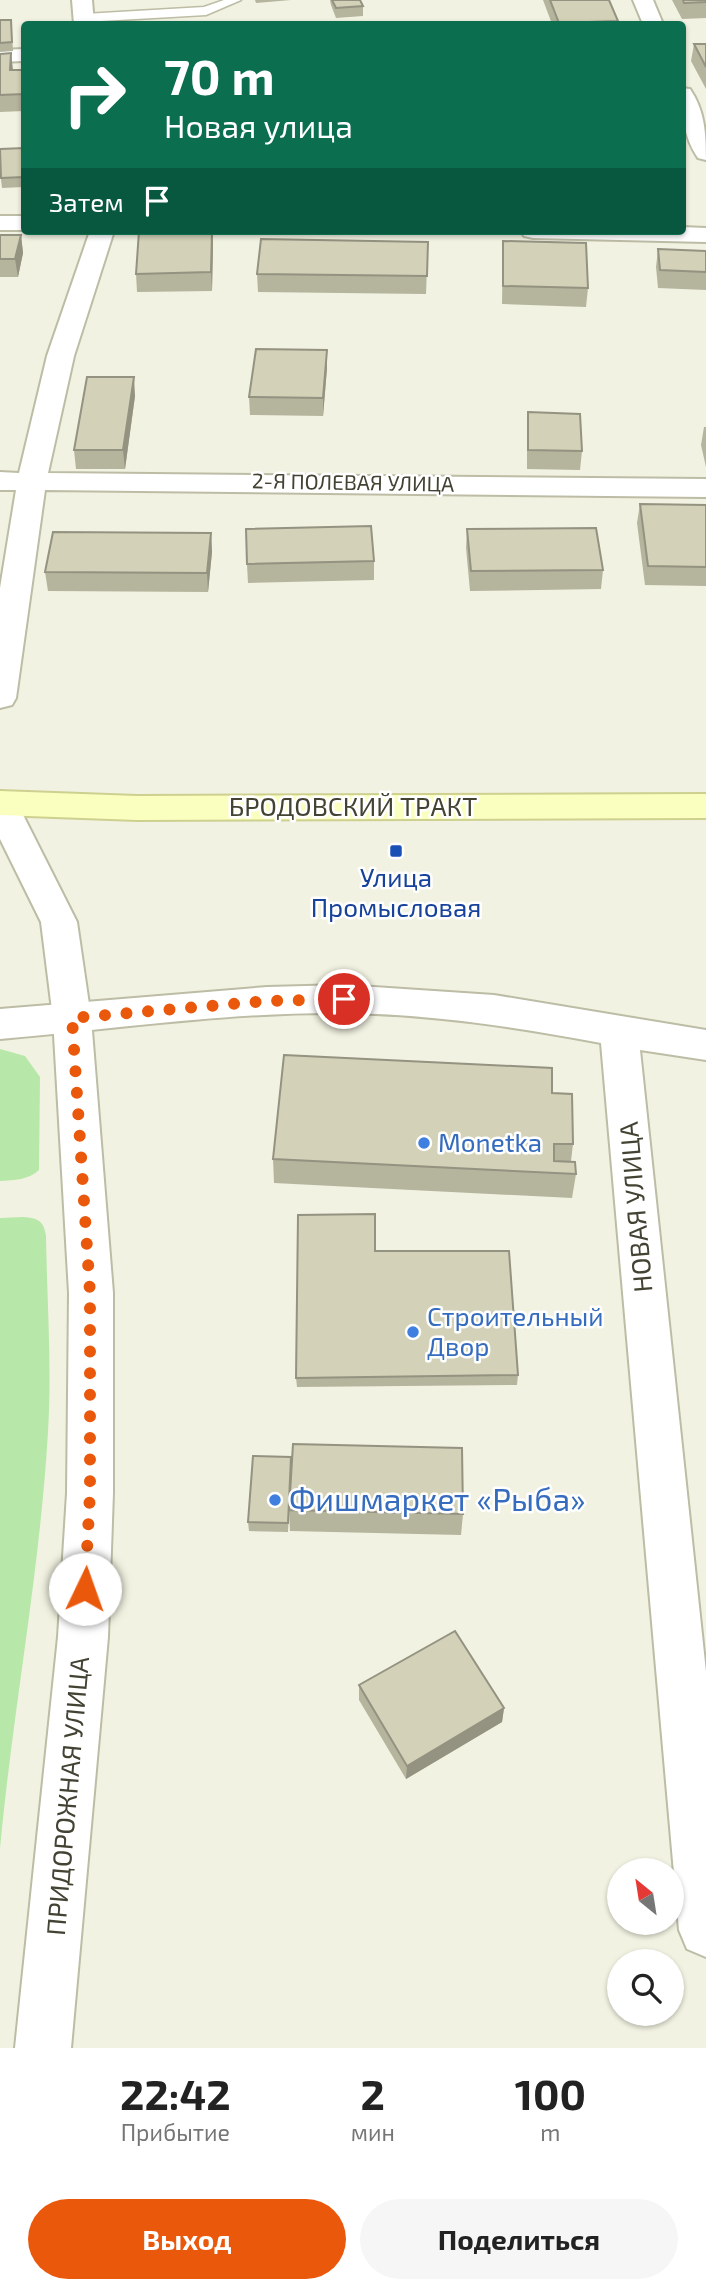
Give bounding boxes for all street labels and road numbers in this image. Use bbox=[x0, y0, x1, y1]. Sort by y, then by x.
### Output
street label: 2-Я ПОЛЕВАЯ УЛИЦА bbox=[252, 467, 454, 496]
street label: БРОДОВСКИЙ ТРАКТ bbox=[229, 790, 477, 821]
street label: НОВАЯ УЛИЦА bbox=[612, 1120, 657, 1294]
street label: ПРИДОРОЖНАЯ УЛИЦА bbox=[39, 1655, 94, 1937]

